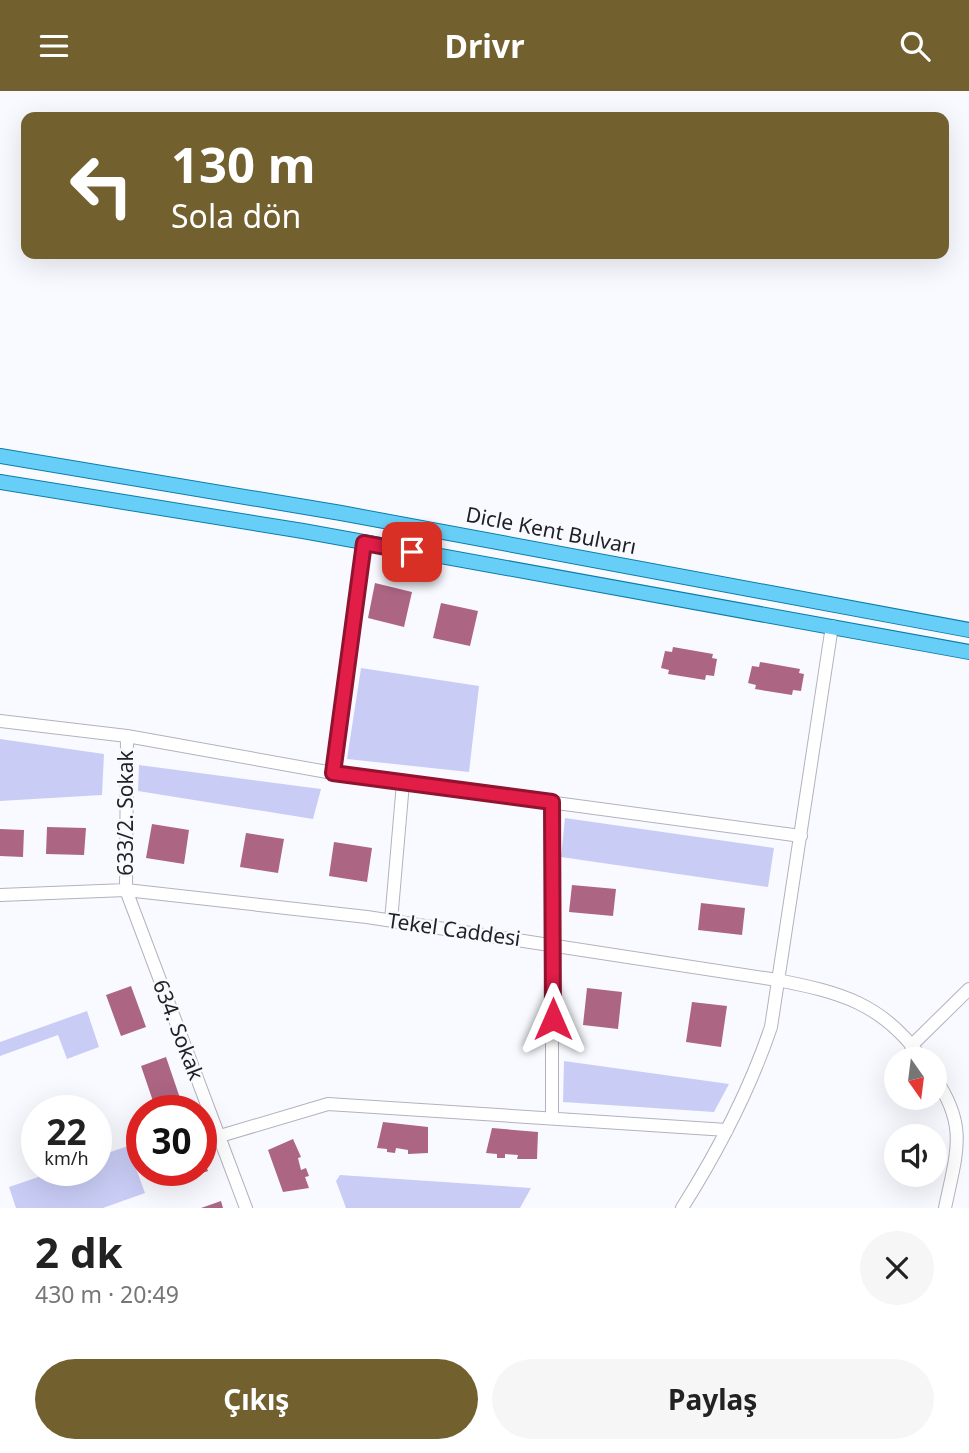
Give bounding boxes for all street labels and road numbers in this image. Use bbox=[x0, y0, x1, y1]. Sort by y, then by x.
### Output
street label: Dicle Kent Bulvarı bbox=[464, 500, 639, 560]
street label: 633/2. Sokak bbox=[111, 750, 139, 876]
street label: Tekel Caddesi bbox=[386, 906, 523, 952]
street label: 634. Sokak bbox=[147, 975, 211, 1085]

